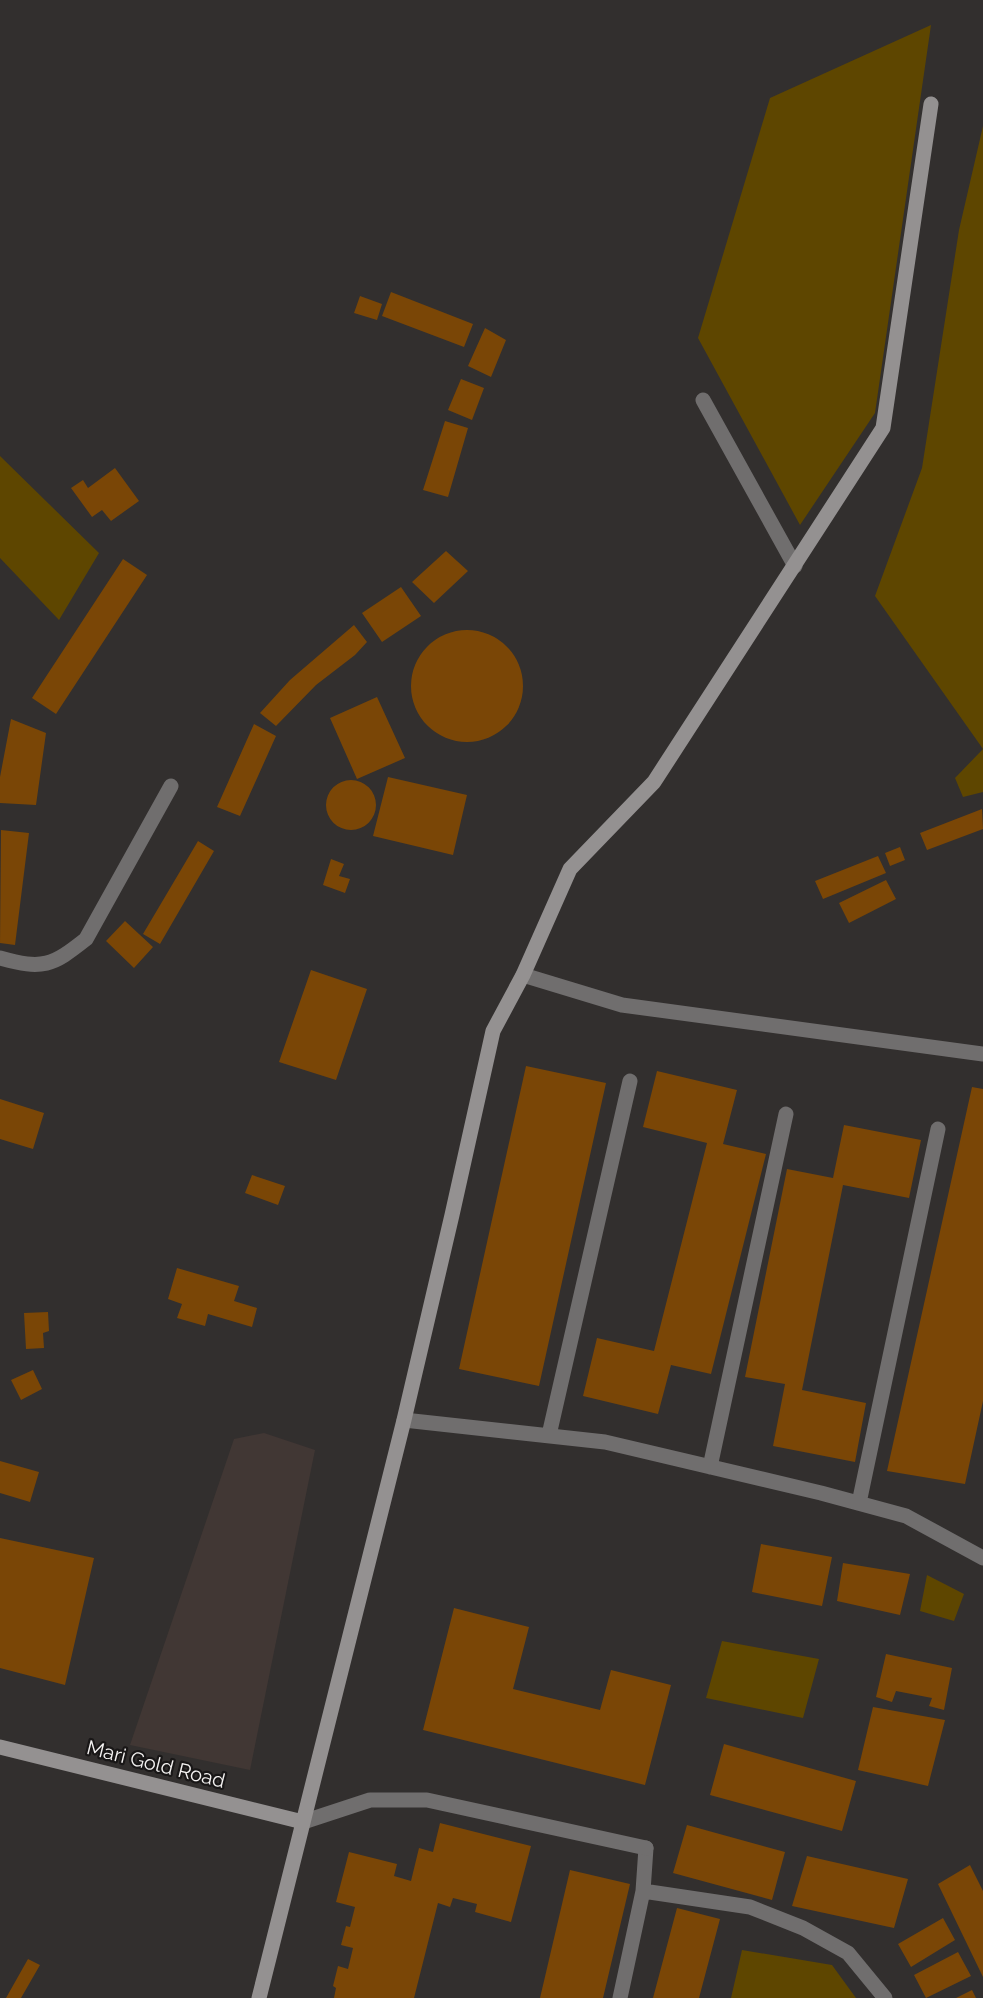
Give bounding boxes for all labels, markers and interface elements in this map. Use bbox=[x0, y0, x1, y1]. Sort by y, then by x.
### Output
street label: Mari Gold Road bbox=[84, 1735, 228, 1793]

